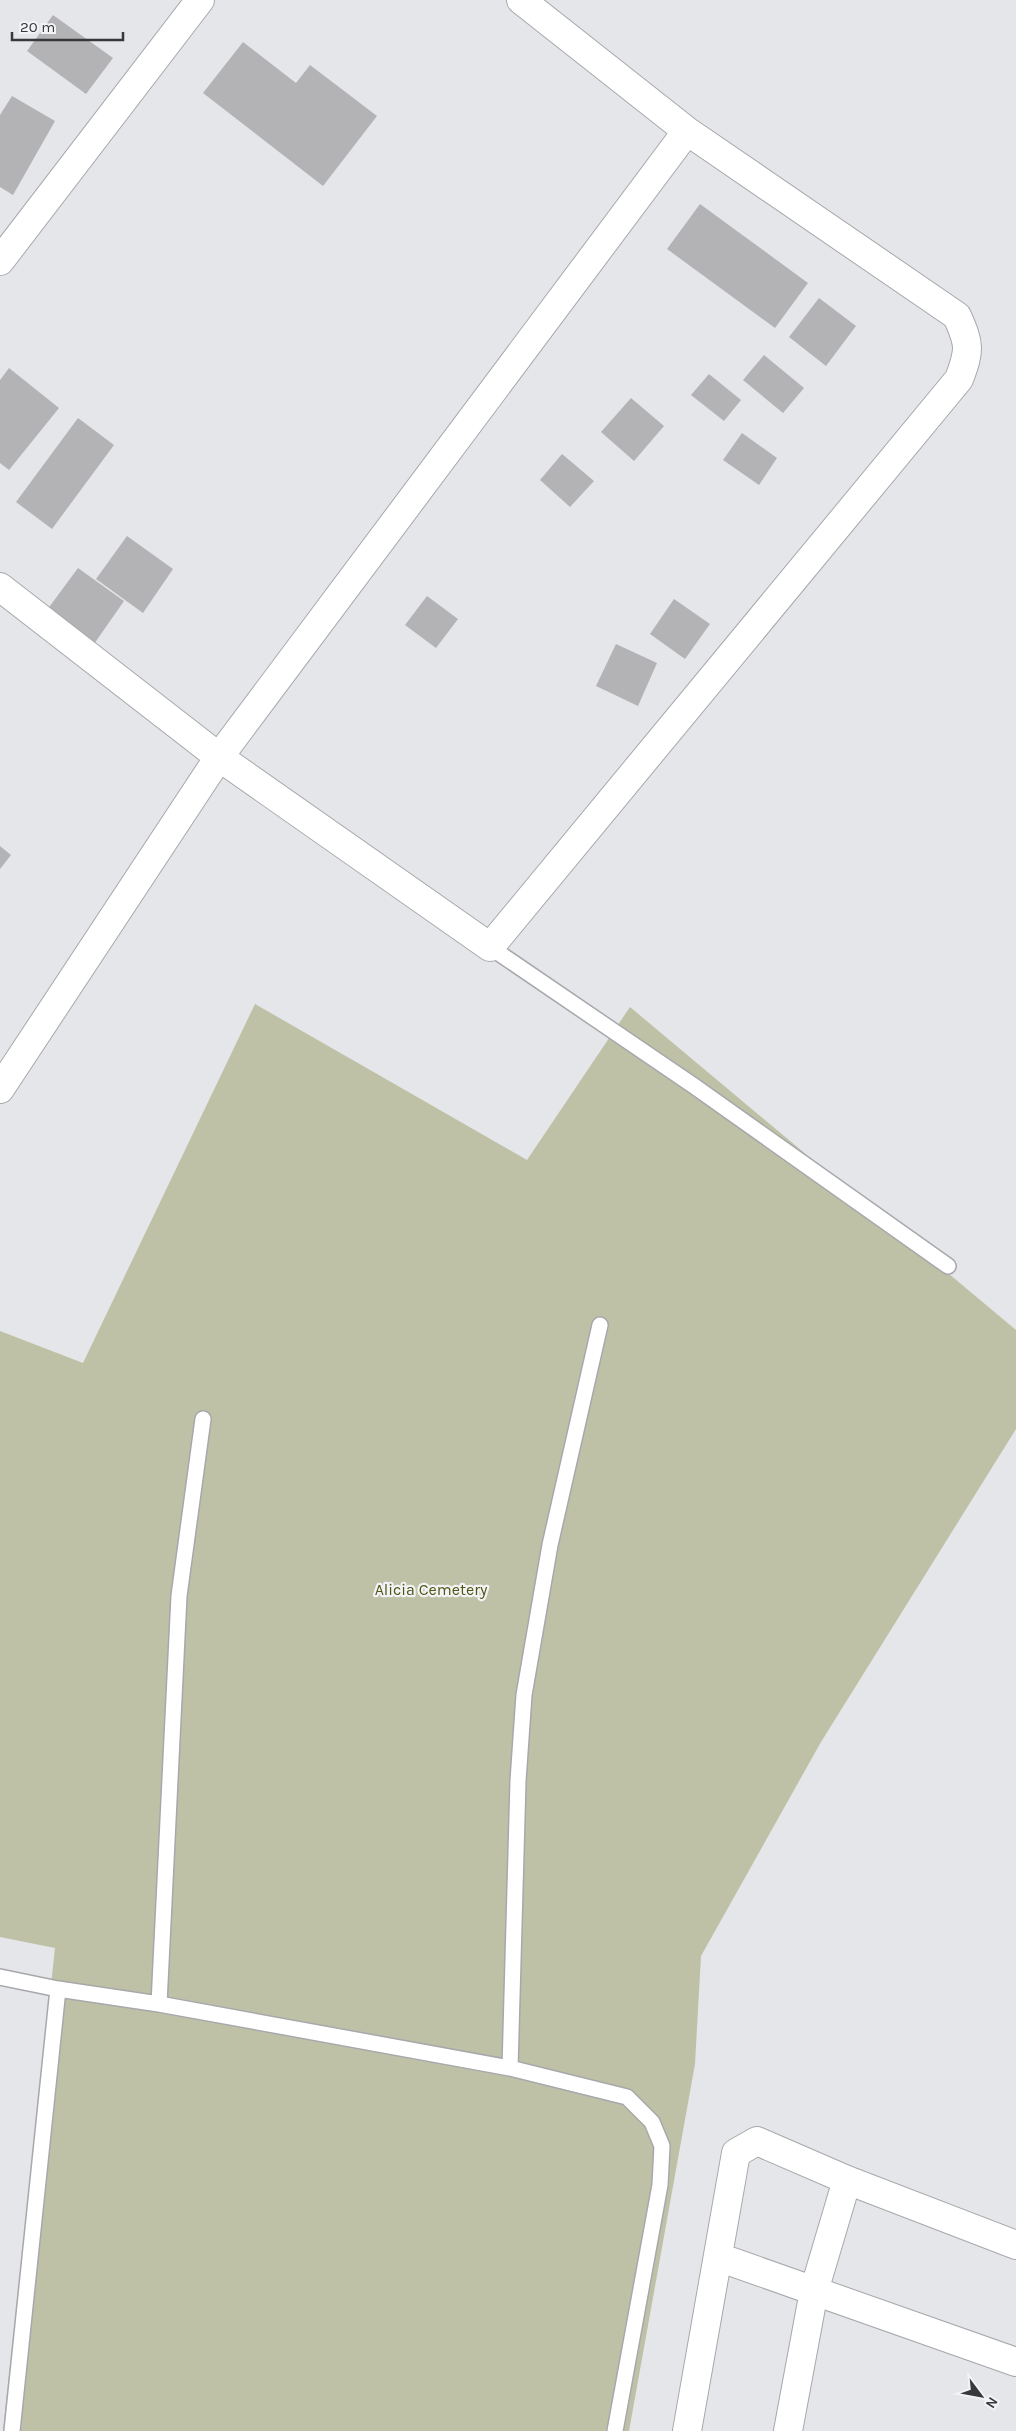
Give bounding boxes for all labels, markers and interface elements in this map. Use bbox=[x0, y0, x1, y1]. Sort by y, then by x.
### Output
scale bar bbox=[12, 10, 124, 42]
text: 20 m bbox=[20, 18, 55, 36]
park label: Alicia Cemetery bbox=[375, 1580, 488, 1599]
north arrow bbox=[956, 2371, 1006, 2421]
text: N bbox=[982, 2394, 1001, 2411]

